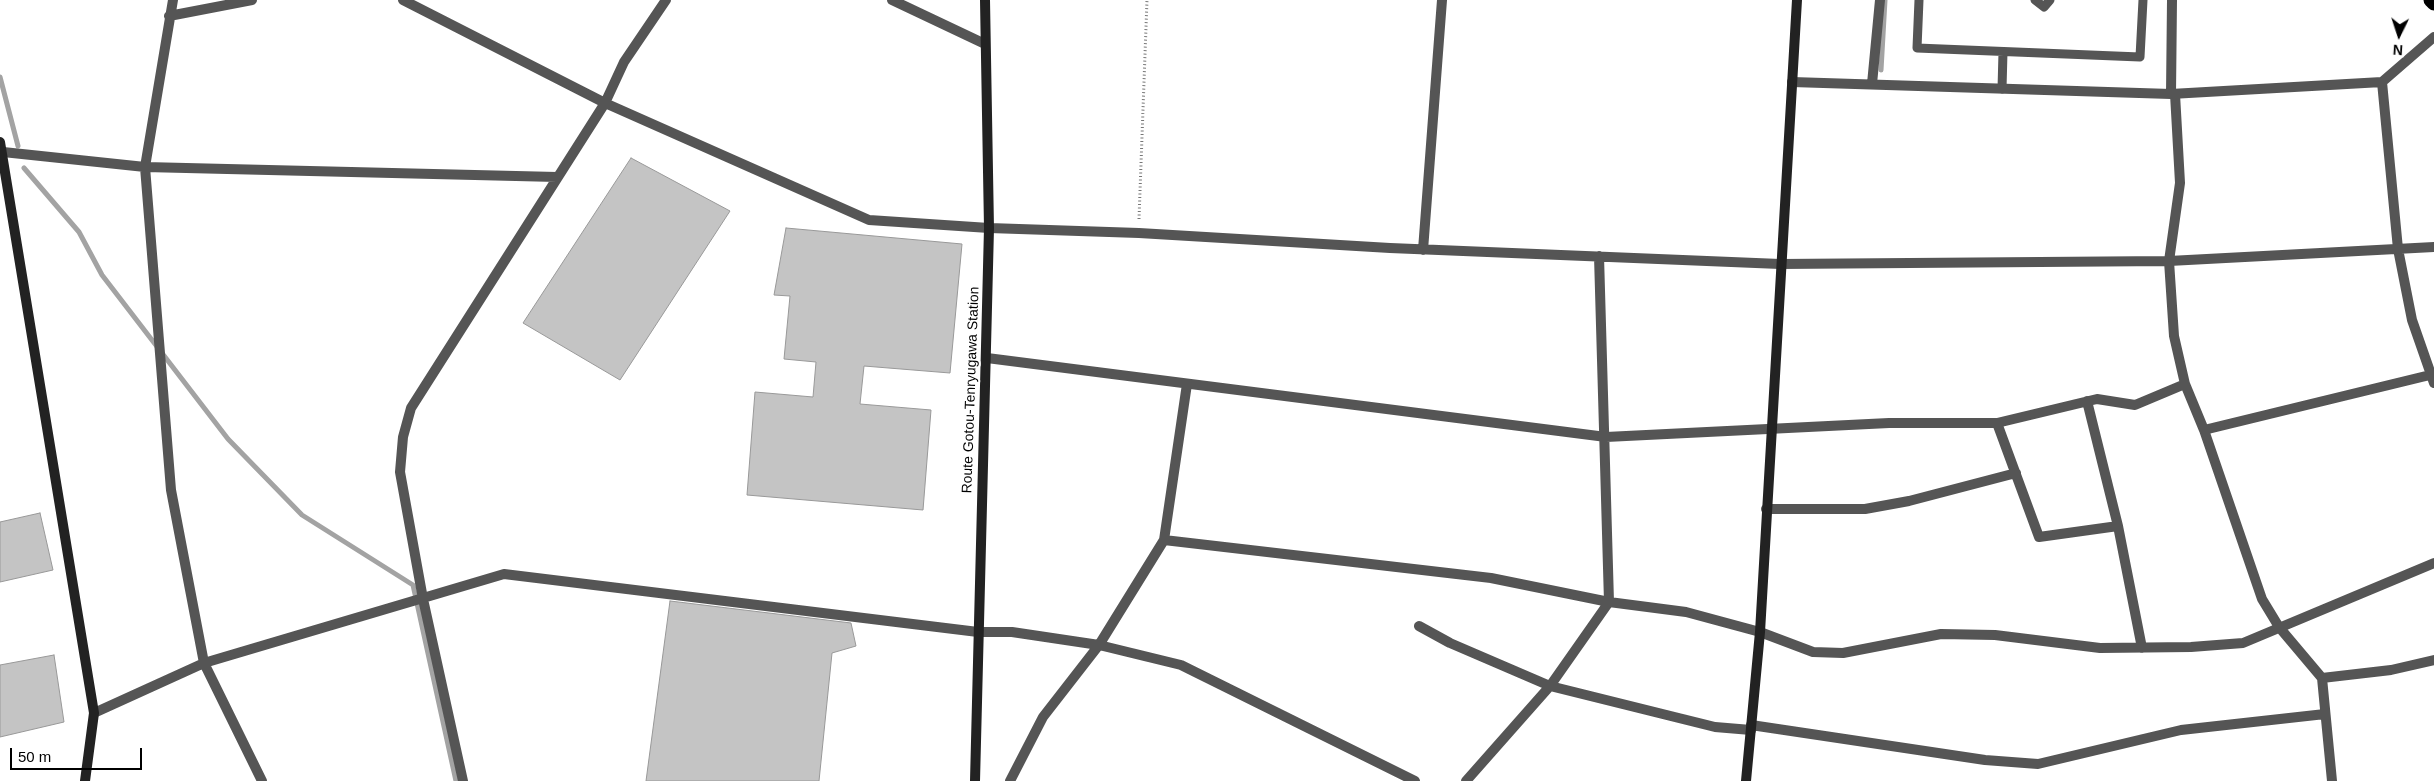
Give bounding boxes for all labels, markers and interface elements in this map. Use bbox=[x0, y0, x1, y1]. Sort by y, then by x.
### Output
north arrow bbox=[2374, 10, 2424, 60]
text: N bbox=[2392, 42, 2404, 58]
street label: Route Gotou-Tenryugawa Station bbox=[959, 286, 983, 494]
scale bar bbox=[12, 738, 145, 770]
text: 50 m bbox=[18, 748, 51, 765]

